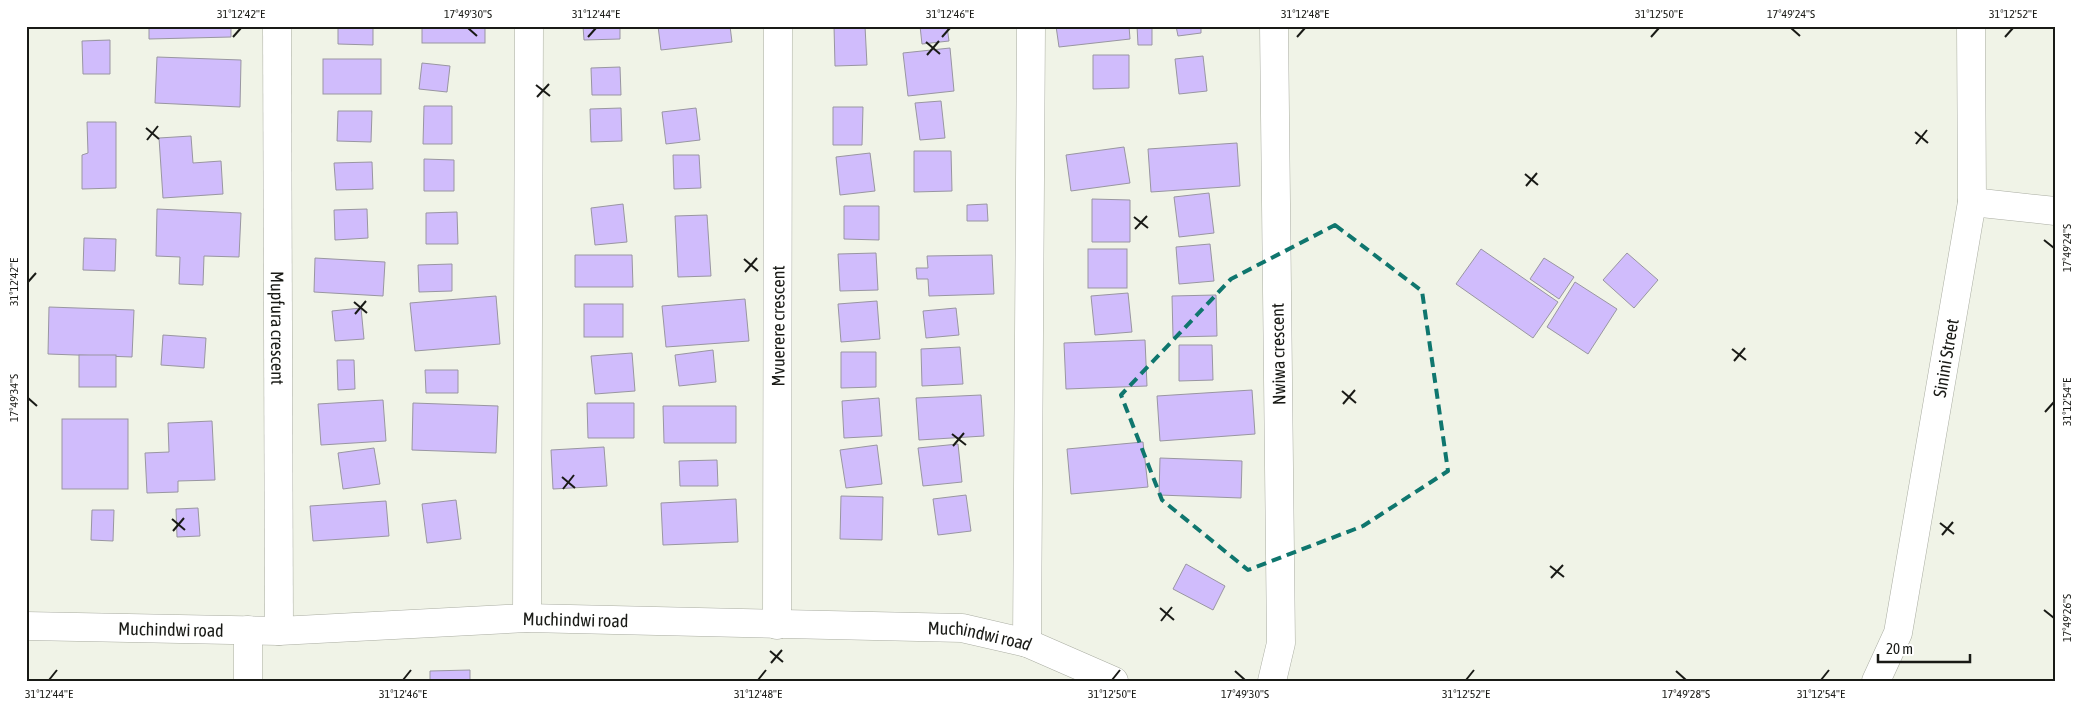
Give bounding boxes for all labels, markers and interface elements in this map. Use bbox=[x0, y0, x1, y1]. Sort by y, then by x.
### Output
text: 31°12'42"E bbox=[217, 7, 265, 21]
text: 17°49'30"S bbox=[444, 7, 492, 21]
text: 31°12'44"E bbox=[572, 7, 620, 21]
text: 31°12'46"E bbox=[926, 7, 974, 21]
text: 31°12'48"E bbox=[1281, 7, 1329, 21]
text: 31°12'50"E bbox=[1635, 7, 1683, 21]
text: 17°49'24"S bbox=[1767, 7, 1815, 21]
text: 31°12'52"E bbox=[1989, 7, 2037, 21]
text: 17°49'24"S bbox=[2060, 224, 2074, 272]
text: 31°12'42"E bbox=[7, 258, 21, 306]
street label: Mvuerere crescent bbox=[767, 265, 788, 387]
street label: Mupfura crescent bbox=[267, 271, 289, 385]
street label: Nwiwa crescent bbox=[1267, 303, 1289, 405]
street label: Sinini Street bbox=[1928, 317, 1962, 399]
text: 17°49'34"S bbox=[7, 374, 21, 422]
text: 31°12'54"E bbox=[2060, 378, 2074, 426]
text: 17°49'26"S bbox=[2060, 594, 2074, 642]
street label: Muchindwi road bbox=[523, 607, 629, 631]
street label: Muchindwi road bbox=[118, 617, 224, 640]
street label: Muchindwi road bbox=[927, 617, 1035, 654]
scale bar bbox=[1878, 632, 1971, 664]
text: 20 m bbox=[1886, 640, 1913, 657]
text: 31°12'44"E bbox=[25, 687, 73, 701]
text: 31°12'46"E bbox=[379, 687, 427, 701]
text: 31°12'48"E bbox=[734, 687, 782, 701]
text: 31°12'50"E bbox=[1088, 687, 1136, 701]
text: 17°49'30"S bbox=[1221, 687, 1269, 701]
text: 31°12'52"E bbox=[1442, 687, 1490, 701]
text: 17°49'28"S bbox=[1662, 687, 1710, 701]
text: 31°12'54"E bbox=[1797, 687, 1845, 701]

